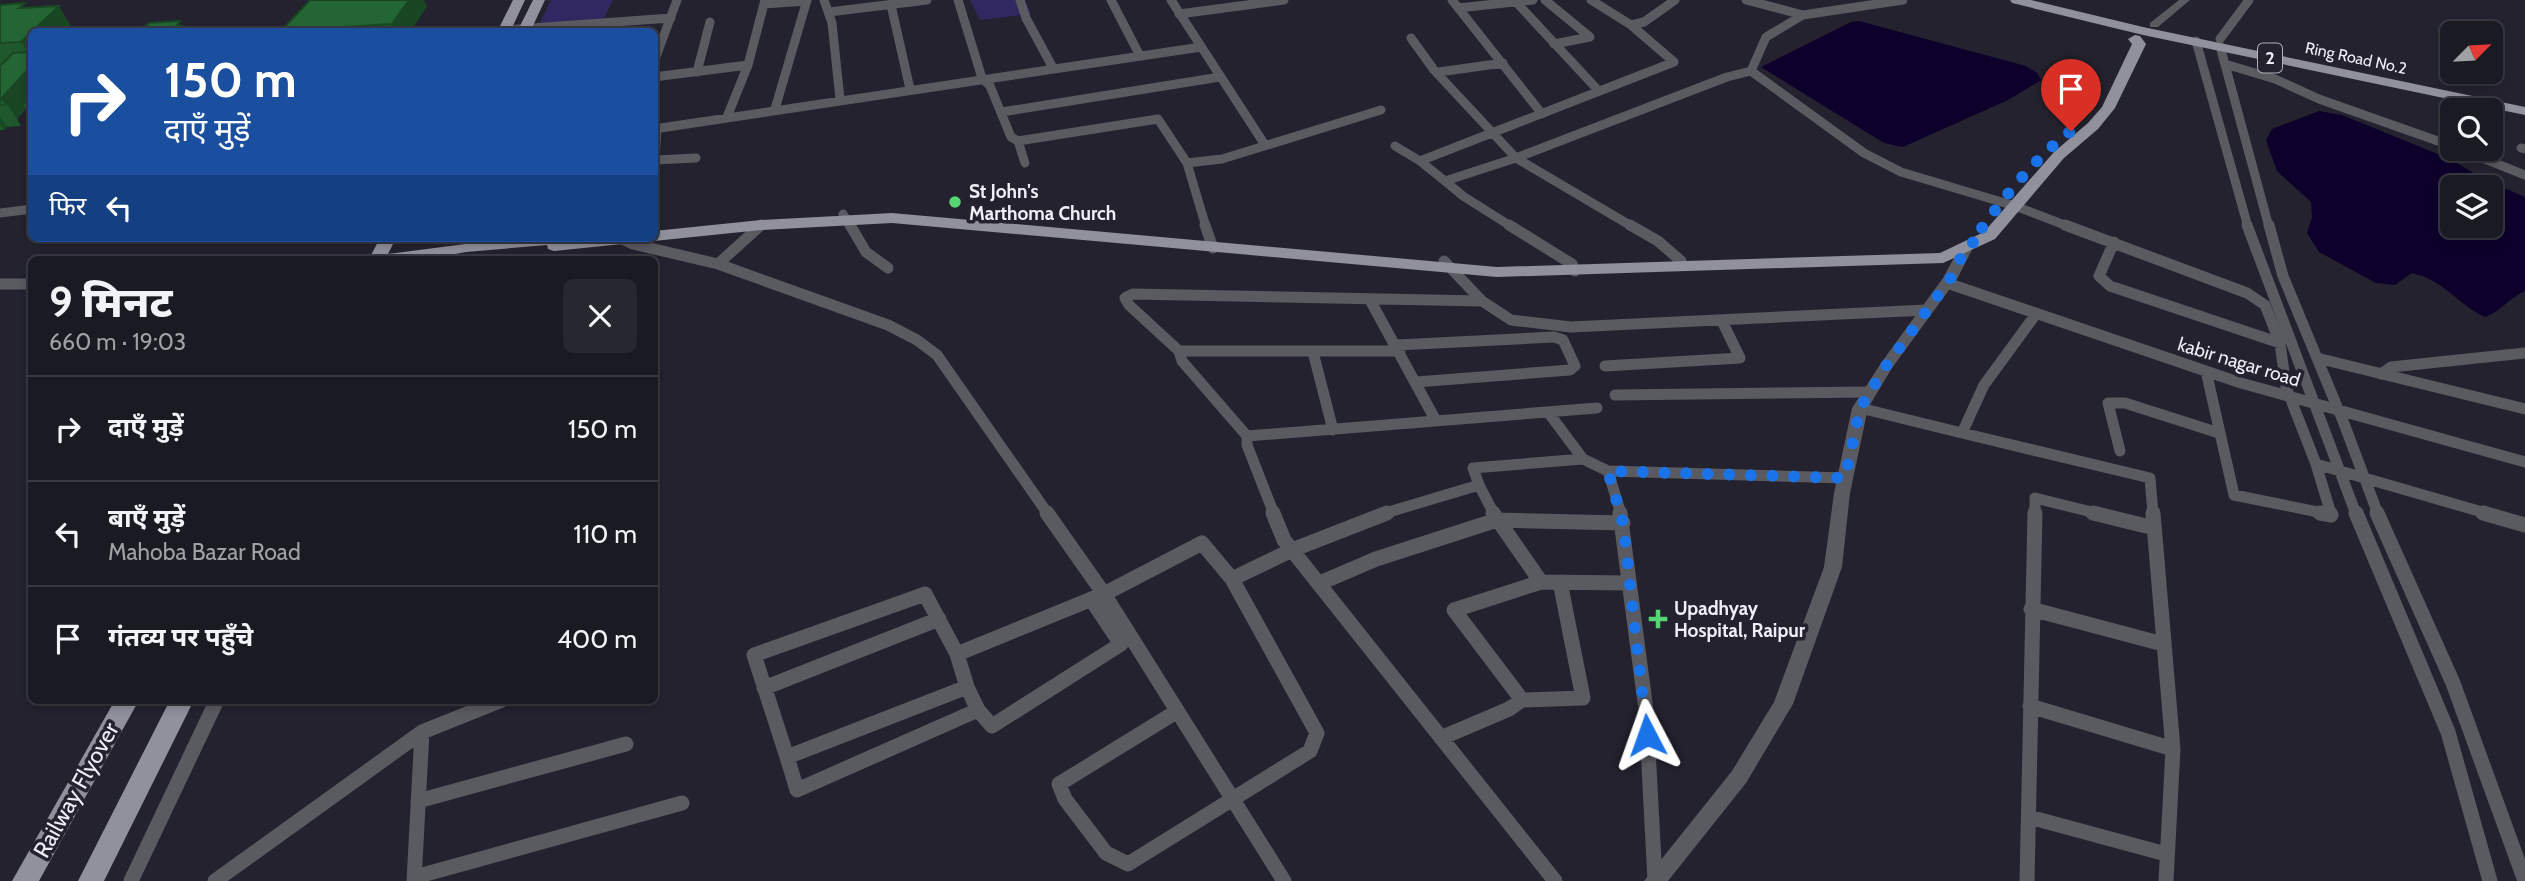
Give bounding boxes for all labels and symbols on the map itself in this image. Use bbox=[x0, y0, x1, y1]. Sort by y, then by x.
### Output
north arrow bbox=[2440, 21, 2502, 84]
street label: Ring Road No.2 bbox=[2304, 38, 2408, 78]
road number: 2 bbox=[2258, 44, 2282, 72]
pin bbox=[2041, 59, 2101, 131]
place label: St John's Marthoma Church bbox=[969, 180, 1116, 225]
marker: St John's Marthoma Church bbox=[947, 194, 963, 210]
street label: kabir nagar road bbox=[2175, 332, 2303, 392]
place label: Upadhyay Hospital, Raipur bbox=[1674, 597, 1806, 642]
marker: Upadhyay Hospital, Raipur bbox=[1648, 609, 1668, 629]
position arrow bbox=[1610, 698, 1684, 772]
street label: Railway Flyover bbox=[27, 717, 125, 862]

